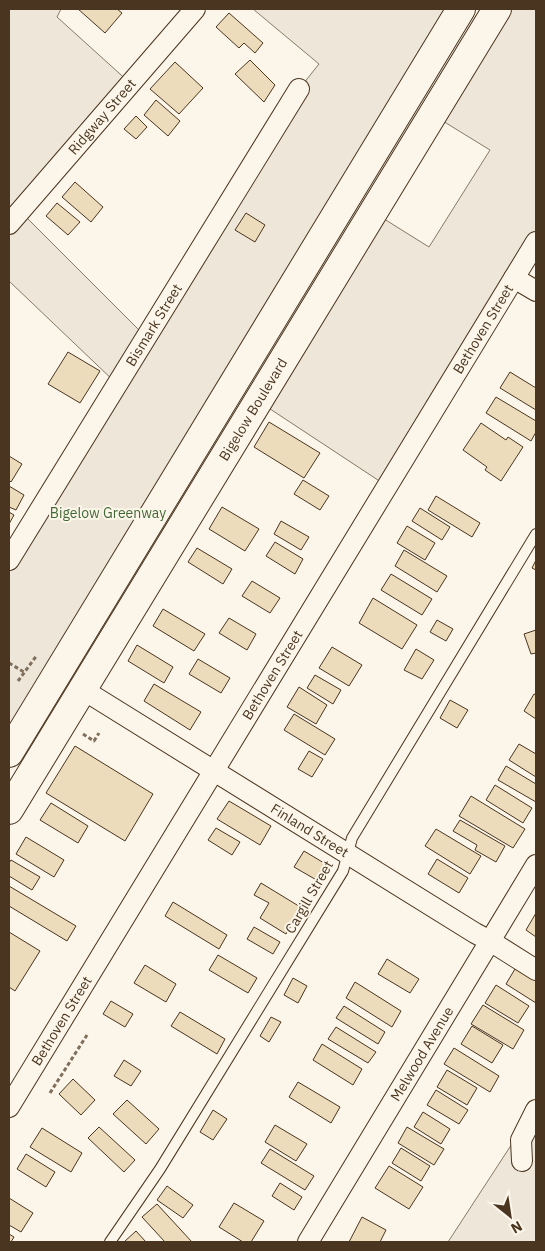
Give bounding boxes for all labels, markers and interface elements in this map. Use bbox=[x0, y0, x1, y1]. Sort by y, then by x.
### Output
street label: Ridgway Street bbox=[64, 75, 140, 158]
street label: Bismark Street bbox=[122, 280, 186, 369]
street label: Bethoven Street bbox=[449, 281, 517, 377]
street label: Bigelow Boulevard bbox=[215, 355, 291, 464]
park label: Bigelow Greenway bbox=[50, 504, 166, 522]
street label: Bethoven Street bbox=[238, 627, 306, 723]
street label: Finland Street bbox=[267, 799, 352, 861]
street label: Cargill Street bbox=[281, 857, 337, 937]
street label: Bethoven Street bbox=[27, 973, 96, 1069]
street label: Melwood Avenue bbox=[386, 1003, 457, 1104]
north arrow bbox=[485, 1191, 535, 1241]
text: N bbox=[508, 1217, 525, 1238]

